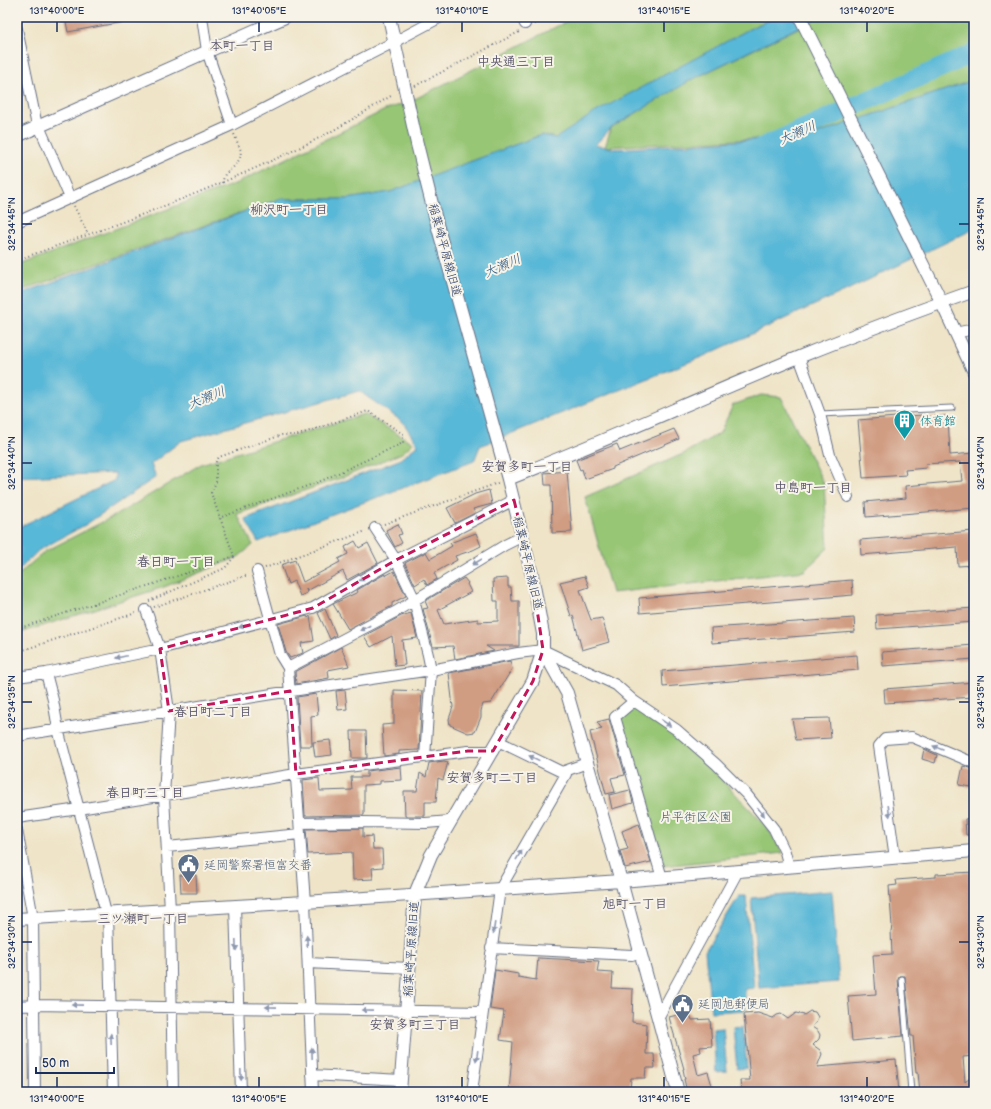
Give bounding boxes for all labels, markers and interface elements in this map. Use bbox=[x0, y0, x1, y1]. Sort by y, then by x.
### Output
text: 131°40'00"E bbox=[30, 5, 85, 17]
text: 131°40'05"E bbox=[232, 5, 287, 17]
text: 131°40'10"E bbox=[436, 5, 489, 17]
text: 131°40'15"E bbox=[638, 5, 691, 17]
text: 131°40'20"E bbox=[840, 5, 895, 17]
district label: 本町一丁目 bbox=[209, 38, 275, 54]
district label: 中央通三丁目 bbox=[477, 54, 555, 70]
water label: 大瀬川 bbox=[776, 118, 818, 148]
text: 32°34'45"N bbox=[6, 197, 18, 251]
text: 32°34'45"N bbox=[975, 197, 987, 251]
district label: 柳沢町一丁目 bbox=[250, 202, 328, 218]
street label: 稲葉崎平原線旧道 bbox=[425, 202, 464, 298]
water label: 大瀬川 bbox=[481, 251, 523, 281]
water label: 大瀬川 bbox=[185, 383, 227, 413]
building icon: 体育館 bbox=[892, 408, 918, 441]
place label: 体育館 bbox=[920, 414, 956, 429]
text: 32°34'40"N bbox=[6, 436, 18, 490]
text: 32°34'40"N bbox=[975, 436, 987, 490]
district label: 安賀多町一丁目 bbox=[481, 459, 573, 475]
district label: 中島町一丁目 bbox=[774, 480, 852, 496]
one-way arrow bbox=[473, 514, 485, 520]
street label: 稲葉崎平原線旧道 bbox=[509, 515, 546, 612]
district label: 春日町一丁目 bbox=[137, 554, 215, 570]
one-way arrow bbox=[472, 558, 482, 566]
one-way arrow bbox=[358, 575, 370, 582]
one-way arrow bbox=[238, 624, 251, 630]
one-way arrow bbox=[359, 625, 370, 631]
one-way arrow bbox=[115, 655, 128, 661]
text: 32°34'35"N bbox=[6, 675, 18, 729]
text: 32°34'35"N bbox=[975, 675, 987, 729]
district label: 春日町二丁目 bbox=[174, 704, 252, 720]
one-way arrow bbox=[661, 719, 672, 727]
one-way arrow bbox=[932, 745, 943, 751]
one-way arrow bbox=[528, 755, 539, 761]
district label: 安賀多町二丁目 bbox=[446, 770, 538, 786]
district label: 春日町三丁目 bbox=[106, 785, 184, 801]
one-way arrow bbox=[886, 805, 892, 817]
one-way arrow bbox=[757, 806, 765, 817]
park label: 片平街区公園 bbox=[660, 810, 732, 825]
one-way arrow bbox=[516, 849, 523, 861]
public building icon: 延岡警察署恒富交番 bbox=[175, 852, 201, 885]
place label: 延岡警察署恒富交番 bbox=[204, 858, 312, 873]
district label: 旭町一丁目 bbox=[602, 896, 668, 912]
street label: 稲葉崎平原線旧道 bbox=[401, 901, 422, 997]
district label: 三ツ瀬町一丁目 bbox=[97, 911, 189, 927]
text: 32°34'30"N bbox=[6, 915, 18, 969]
text: 32°34'30"N bbox=[975, 915, 987, 969]
one-way arrow bbox=[491, 922, 497, 934]
one-way arrow bbox=[304, 934, 310, 947]
one-way arrow bbox=[233, 939, 240, 951]
public building icon: 延岡旭郵便局 bbox=[669, 991, 695, 1024]
place label: 延岡旭郵便局 bbox=[698, 997, 770, 1012]
one-way arrow bbox=[70, 1002, 83, 1008]
one-way arrow bbox=[265, 1004, 277, 1011]
one-way arrow bbox=[361, 1006, 373, 1013]
district label: 安賀多町三丁目 bbox=[369, 1017, 461, 1033]
one-way arrow bbox=[108, 1032, 114, 1045]
one-way arrow bbox=[308, 1047, 315, 1059]
scale bar bbox=[36, 1049, 114, 1075]
one-way arrow bbox=[474, 1050, 480, 1063]
text: 50 m bbox=[42, 1056, 69, 1071]
one-way arrow bbox=[237, 1069, 244, 1081]
text: 131°40'00"E bbox=[30, 1093, 85, 1105]
text: 131°40'05"E bbox=[232, 1093, 287, 1105]
text: 131°40'10"E bbox=[436, 1093, 489, 1105]
text: 131°40'15"E bbox=[638, 1093, 691, 1105]
text: 131°40'20"E bbox=[840, 1093, 895, 1105]

